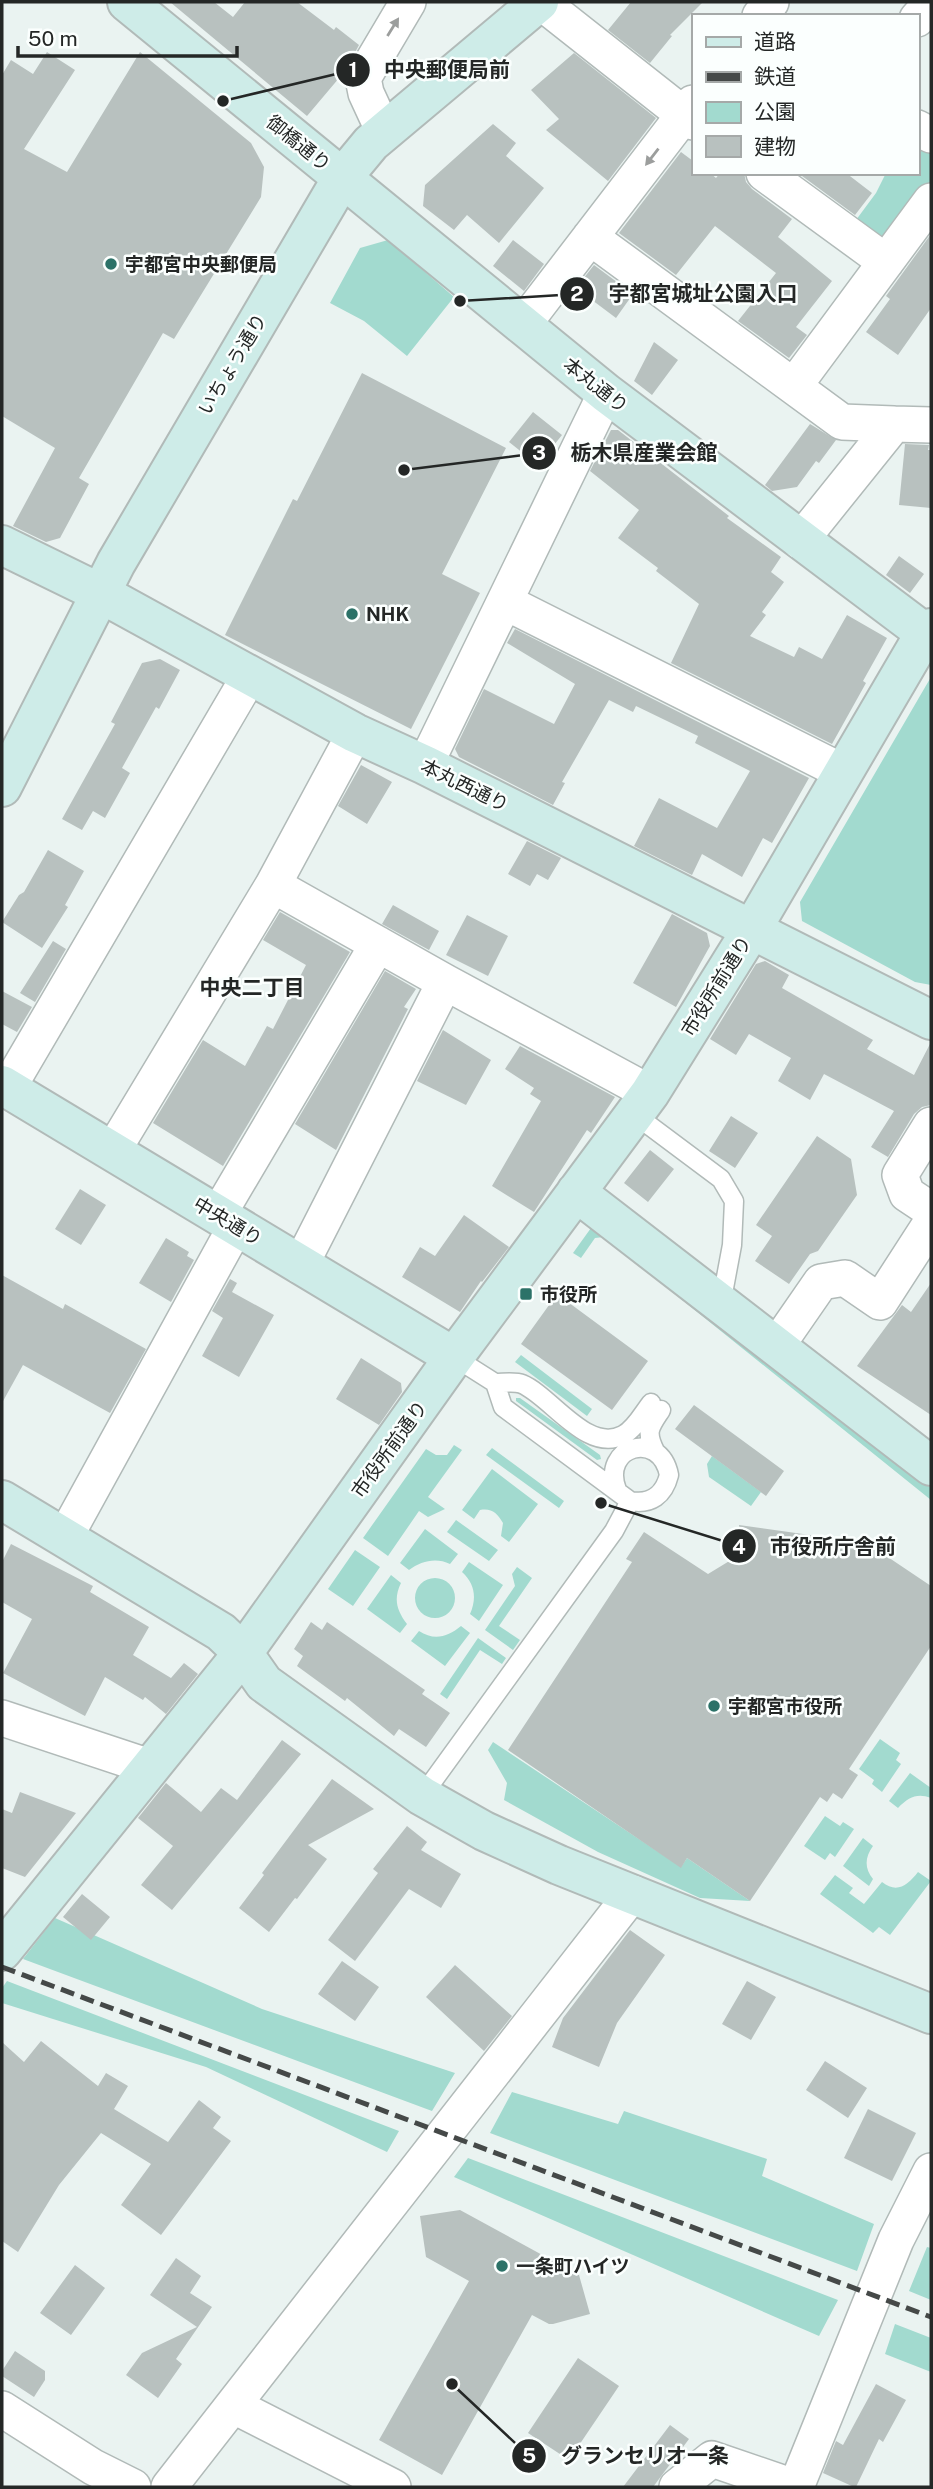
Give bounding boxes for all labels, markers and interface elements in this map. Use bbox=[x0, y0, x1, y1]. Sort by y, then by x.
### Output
scale bar bbox=[18, 14, 236, 58]
legend bbox=[692, 14, 919, 175]
one-way arrow bbox=[386, 17, 399, 36]
text: 50 m bbox=[28, 26, 78, 51]
text: 道路 bbox=[754, 29, 796, 54]
callout: 中央郵便局前 bbox=[335, 49, 524, 91]
text: 1 bbox=[349, 57, 358, 82]
text: 中央郵便局前 bbox=[384, 57, 510, 82]
text: 鉄道 bbox=[754, 64, 796, 89]
text: 公園 bbox=[754, 99, 796, 124]
street label: 御橋通り bbox=[263, 111, 335, 175]
text: 建物 bbox=[754, 134, 796, 159]
one-way arrow bbox=[645, 148, 659, 166]
place label: 宇都宮中央郵便局 bbox=[125, 253, 277, 275]
marker: 宇都宮中央郵便局 bbox=[103, 256, 119, 272]
callout: 宇都宮城址公園入口 bbox=[560, 273, 812, 315]
text: 2 bbox=[570, 281, 584, 306]
text: 宇都宮城址公園入口 bbox=[609, 281, 798, 306]
street label: いちょう通り bbox=[193, 309, 271, 419]
street label: 本丸通り bbox=[559, 353, 633, 417]
callout: 栃木県産業会館 bbox=[521, 432, 731, 474]
text: 3 bbox=[532, 440, 546, 465]
text: 栃木県産業会館 bbox=[571, 440, 718, 465]
place label: NHK bbox=[366, 603, 409, 625]
marker: NHK bbox=[344, 606, 360, 622]
street label: 本丸西通り bbox=[417, 754, 513, 816]
street label: 市役所前通り bbox=[676, 932, 756, 1040]
district label: 中央二丁目 bbox=[200, 975, 305, 1000]
street label: 中央通り bbox=[190, 1192, 266, 1250]
place label: 市役所 bbox=[540, 1283, 597, 1305]
marker: 市役所 bbox=[518, 1286, 534, 1302]
street label: 市役所前通り bbox=[347, 1396, 431, 1502]
callout: 市役所庁舎前 bbox=[721, 1525, 910, 1567]
text: 4 bbox=[732, 1534, 746, 1559]
text: 市役所庁舎前 bbox=[770, 1534, 896, 1559]
place label: 宇都宮市役所 bbox=[728, 1695, 842, 1717]
marker: 宇都宮市役所 bbox=[706, 1698, 722, 1714]
place label: 一条町ハイツ bbox=[516, 2255, 630, 2277]
marker: 一条町ハイツ bbox=[494, 2258, 510, 2274]
callout: グランセリオ一条 bbox=[512, 2435, 743, 2477]
text: 5 bbox=[522, 2443, 536, 2468]
text: グランセリオ一条 bbox=[561, 2443, 729, 2468]

